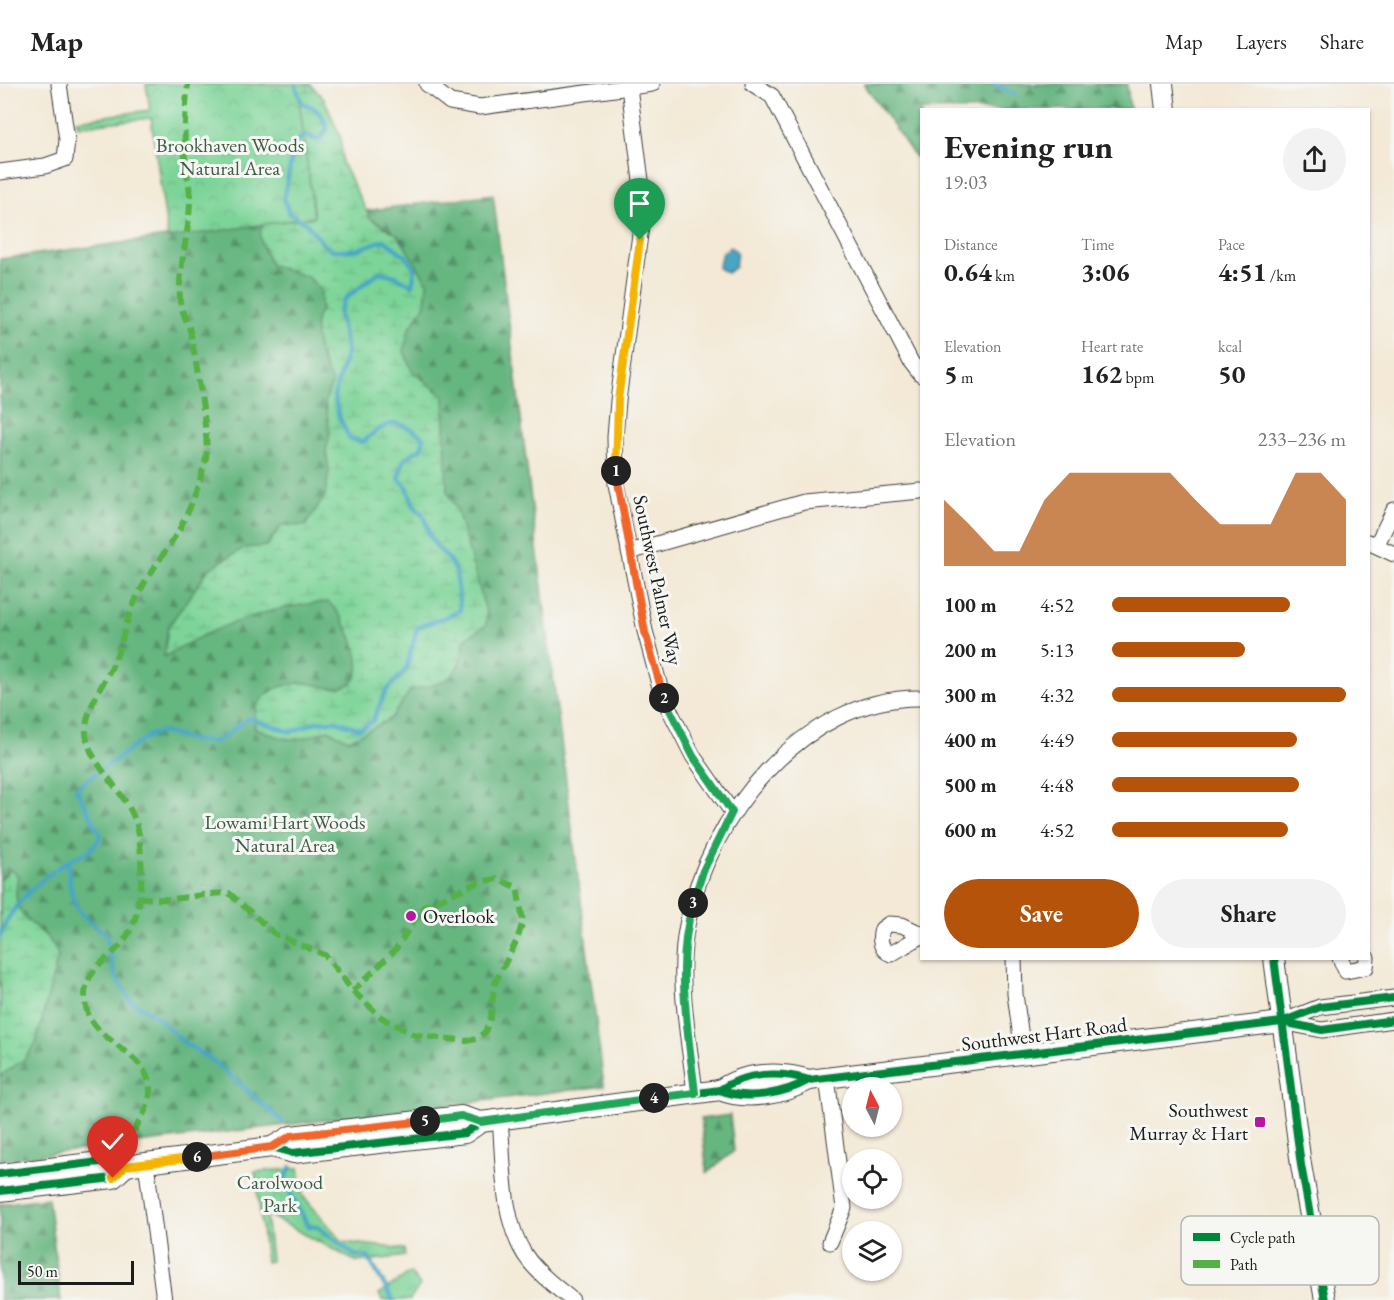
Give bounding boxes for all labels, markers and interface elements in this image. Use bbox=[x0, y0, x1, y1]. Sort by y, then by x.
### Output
text: Map bbox=[30, 23, 83, 59]
text: Map bbox=[1165, 28, 1203, 55]
text: Layers bbox=[1236, 28, 1287, 55]
text: Share bbox=[1320, 28, 1364, 55]
text: Evening run bbox=[944, 125, 1113, 168]
button: share bbox=[1283, 128, 1346, 191]
park label: Brookhaven Woods Natural Area bbox=[156, 132, 304, 181]
text: 19:03 bbox=[944, 169, 987, 195]
pin bbox=[614, 178, 665, 240]
icon: arrive bbox=[623, 187, 656, 220]
text: Distance bbox=[944, 234, 997, 255]
text: Time bbox=[1081, 234, 1114, 255]
text: Pace bbox=[1218, 234, 1245, 255]
text: 0.64 bbox=[944, 255, 992, 289]
text: 3:06 bbox=[1081, 255, 1130, 289]
text: 4:51 bbox=[1218, 255, 1267, 289]
text: km bbox=[992, 265, 1015, 286]
text: /km bbox=[1267, 265, 1296, 286]
text: Elevation bbox=[944, 336, 1002, 357]
text: Heart rate bbox=[1081, 336, 1143, 357]
text: kcal bbox=[1218, 336, 1242, 357]
text: 5 bbox=[944, 357, 958, 391]
text: 162 bbox=[1081, 357, 1122, 391]
text: 50 bbox=[1218, 357, 1246, 391]
text: m bbox=[958, 367, 973, 388]
text: bpm bbox=[1122, 367, 1154, 388]
text: Elevation bbox=[944, 426, 1016, 452]
text: 233–236 m bbox=[1258, 426, 1346, 452]
pin: 1 bbox=[601, 456, 631, 486]
text: 1 bbox=[612, 460, 620, 481]
street label: Southwest Palmer Way bbox=[627, 493, 689, 668]
text: 100 m bbox=[944, 592, 997, 618]
text: 4:52 bbox=[1040, 592, 1074, 618]
text: 200 m bbox=[944, 637, 997, 663]
text: 5:13 bbox=[1040, 637, 1074, 663]
text: 300 m bbox=[944, 682, 997, 708]
text: 4:32 bbox=[1040, 682, 1074, 708]
pin: 2 bbox=[649, 683, 679, 713]
text: 2 bbox=[660, 687, 668, 708]
text: 400 m bbox=[944, 727, 997, 753]
text: 4:49 bbox=[1040, 727, 1074, 753]
text: 500 m bbox=[944, 772, 997, 798]
text: 4:48 bbox=[1040, 772, 1074, 798]
park label: Lowami Hart Woods Natural Area bbox=[205, 809, 365, 858]
text: 600 m bbox=[944, 817, 997, 843]
text: 4:52 bbox=[1040, 817, 1074, 843]
button: Save bbox=[944, 879, 1139, 948]
button: Share bbox=[1151, 879, 1346, 948]
pin: 3 bbox=[678, 888, 708, 918]
text: 3 bbox=[689, 892, 697, 913]
place label: Overlook bbox=[423, 903, 495, 929]
marker: Overlook bbox=[404, 909, 418, 923]
street label: Southwest Hart Road bbox=[960, 1011, 1129, 1057]
north arrow bbox=[842, 1077, 902, 1137]
map controls bbox=[842, 1077, 902, 1281]
pin: 4 bbox=[639, 1083, 669, 1113]
text: 4 bbox=[650, 1087, 658, 1108]
place label: Southwest Murray & Hart bbox=[1129, 1097, 1249, 1146]
pin: 5 bbox=[410, 1106, 440, 1136]
text: 5 bbox=[421, 1110, 429, 1131]
marker: Southwest Murray & Hart bbox=[1253, 1115, 1267, 1129]
pin bbox=[87, 1116, 138, 1178]
icon: check bbox=[96, 1125, 129, 1158]
pin: 6 bbox=[182, 1142, 212, 1172]
text: 6 bbox=[193, 1146, 201, 1167]
button: locate bbox=[842, 1149, 902, 1209]
park label: Carolwood Park bbox=[237, 1169, 324, 1218]
legend bbox=[1181, 1216, 1379, 1285]
button: layers bbox=[842, 1221, 902, 1281]
text: Cycle path bbox=[1230, 1227, 1295, 1248]
text: Path bbox=[1230, 1254, 1258, 1275]
scale bar bbox=[18, 1258, 134, 1286]
text: 50 m bbox=[27, 1261, 58, 1282]

